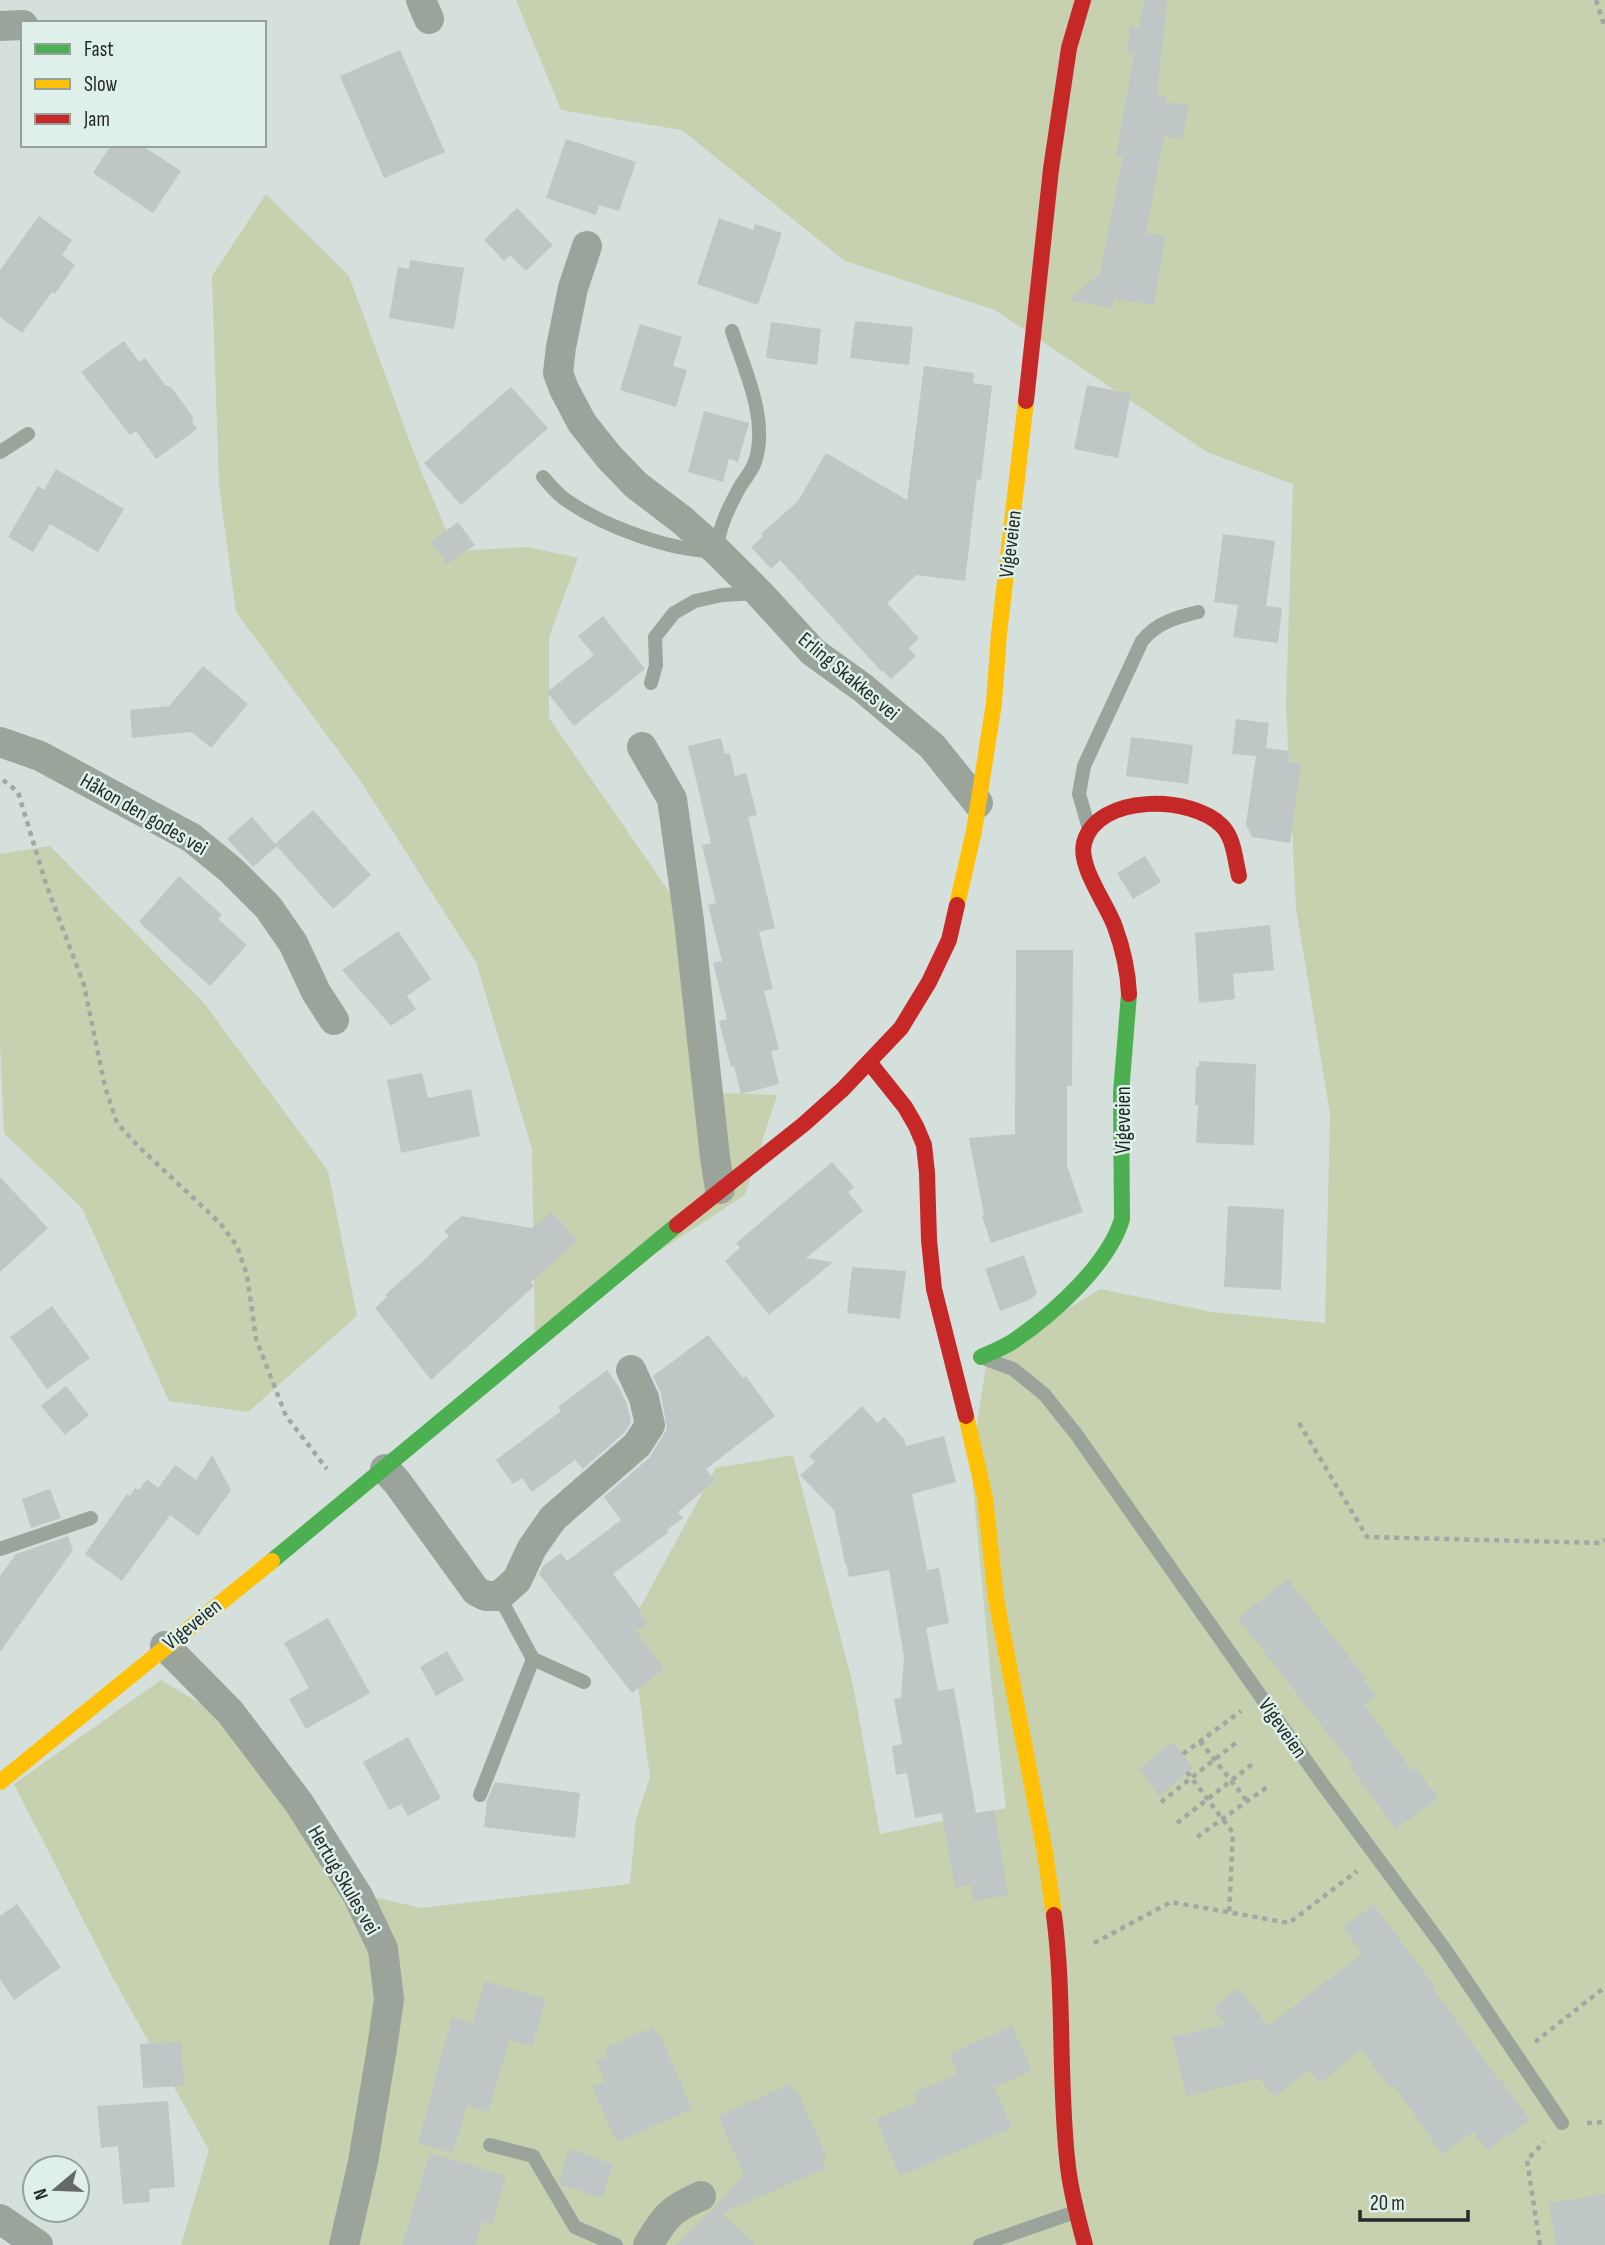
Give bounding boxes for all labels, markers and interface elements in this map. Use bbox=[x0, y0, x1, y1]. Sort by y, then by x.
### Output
legend bbox=[21, 21, 266, 147]
text: Fast bbox=[84, 37, 114, 62]
text: Slow bbox=[84, 72, 118, 97]
text: Jam bbox=[83, 107, 110, 132]
street label: Vigeveien bbox=[994, 509, 1027, 579]
street label: Erling Skakkes vei bbox=[793, 627, 904, 726]
street label: Håkon den godes vei bbox=[76, 768, 212, 861]
street label: Vigeveien bbox=[1111, 1086, 1136, 1154]
street label: Vigeveien bbox=[158, 1593, 226, 1655]
street label: Vigeveien bbox=[1253, 1693, 1312, 1763]
street label: Hertug Skules vei bbox=[302, 1821, 385, 1939]
north arrow bbox=[21, 2154, 91, 2224]
scale bar bbox=[1360, 2178, 1468, 2222]
text: N bbox=[29, 2186, 54, 2203]
text: 20 m bbox=[1370, 2191, 1405, 2216]

